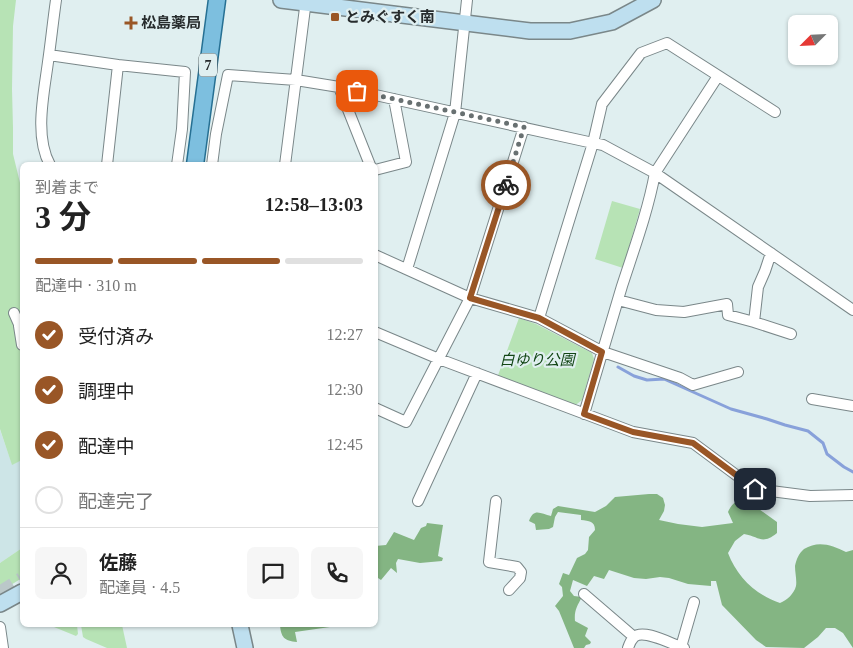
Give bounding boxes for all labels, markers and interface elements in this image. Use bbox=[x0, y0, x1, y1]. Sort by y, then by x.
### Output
place label: とみぐすく南 bbox=[345, 9, 435, 25]
marker: とみぐすく南 bbox=[329, 11, 341, 23]
place label: 松島薬局 bbox=[141, 14, 201, 31]
north arrow bbox=[788, 15, 838, 65]
map controls bbox=[788, 15, 838, 65]
marker: 松島薬局 bbox=[125, 17, 137, 29]
road number: 7 bbox=[199, 54, 217, 76]
pin bbox=[336, 70, 378, 112]
icon: bag bbox=[343, 77, 371, 105]
courier bbox=[481, 160, 531, 210]
icon: bike bbox=[492, 171, 520, 199]
text: 到着まで bbox=[35, 179, 99, 196]
text: 12:58–13:03 bbox=[265, 194, 363, 215]
text: 3 分 bbox=[35, 199, 91, 235]
text: 配達中 · 310 m bbox=[35, 277, 137, 294]
icon: check bbox=[35, 321, 63, 349]
text: 受付済み bbox=[78, 326, 154, 347]
text: 12:27 bbox=[327, 326, 363, 343]
park label: 白ゆり公園 bbox=[499, 352, 576, 368]
icon: check bbox=[35, 376, 63, 404]
text: 調理中 bbox=[78, 381, 135, 402]
text: 12:30 bbox=[327, 381, 363, 398]
icon: check bbox=[35, 431, 63, 459]
text: 配達中 bbox=[78, 436, 135, 457]
text: 12:45 bbox=[327, 436, 363, 453]
pin bbox=[734, 468, 776, 510]
icon: home bbox=[741, 475, 769, 503]
text: 配達完了 bbox=[78, 491, 154, 512]
button: person bbox=[35, 547, 87, 599]
button: chat bbox=[247, 547, 299, 599]
button: phone bbox=[311, 547, 363, 599]
text: 佐藤 bbox=[99, 552, 137, 573]
text: 配達員 · 4.5 bbox=[99, 579, 180, 596]

